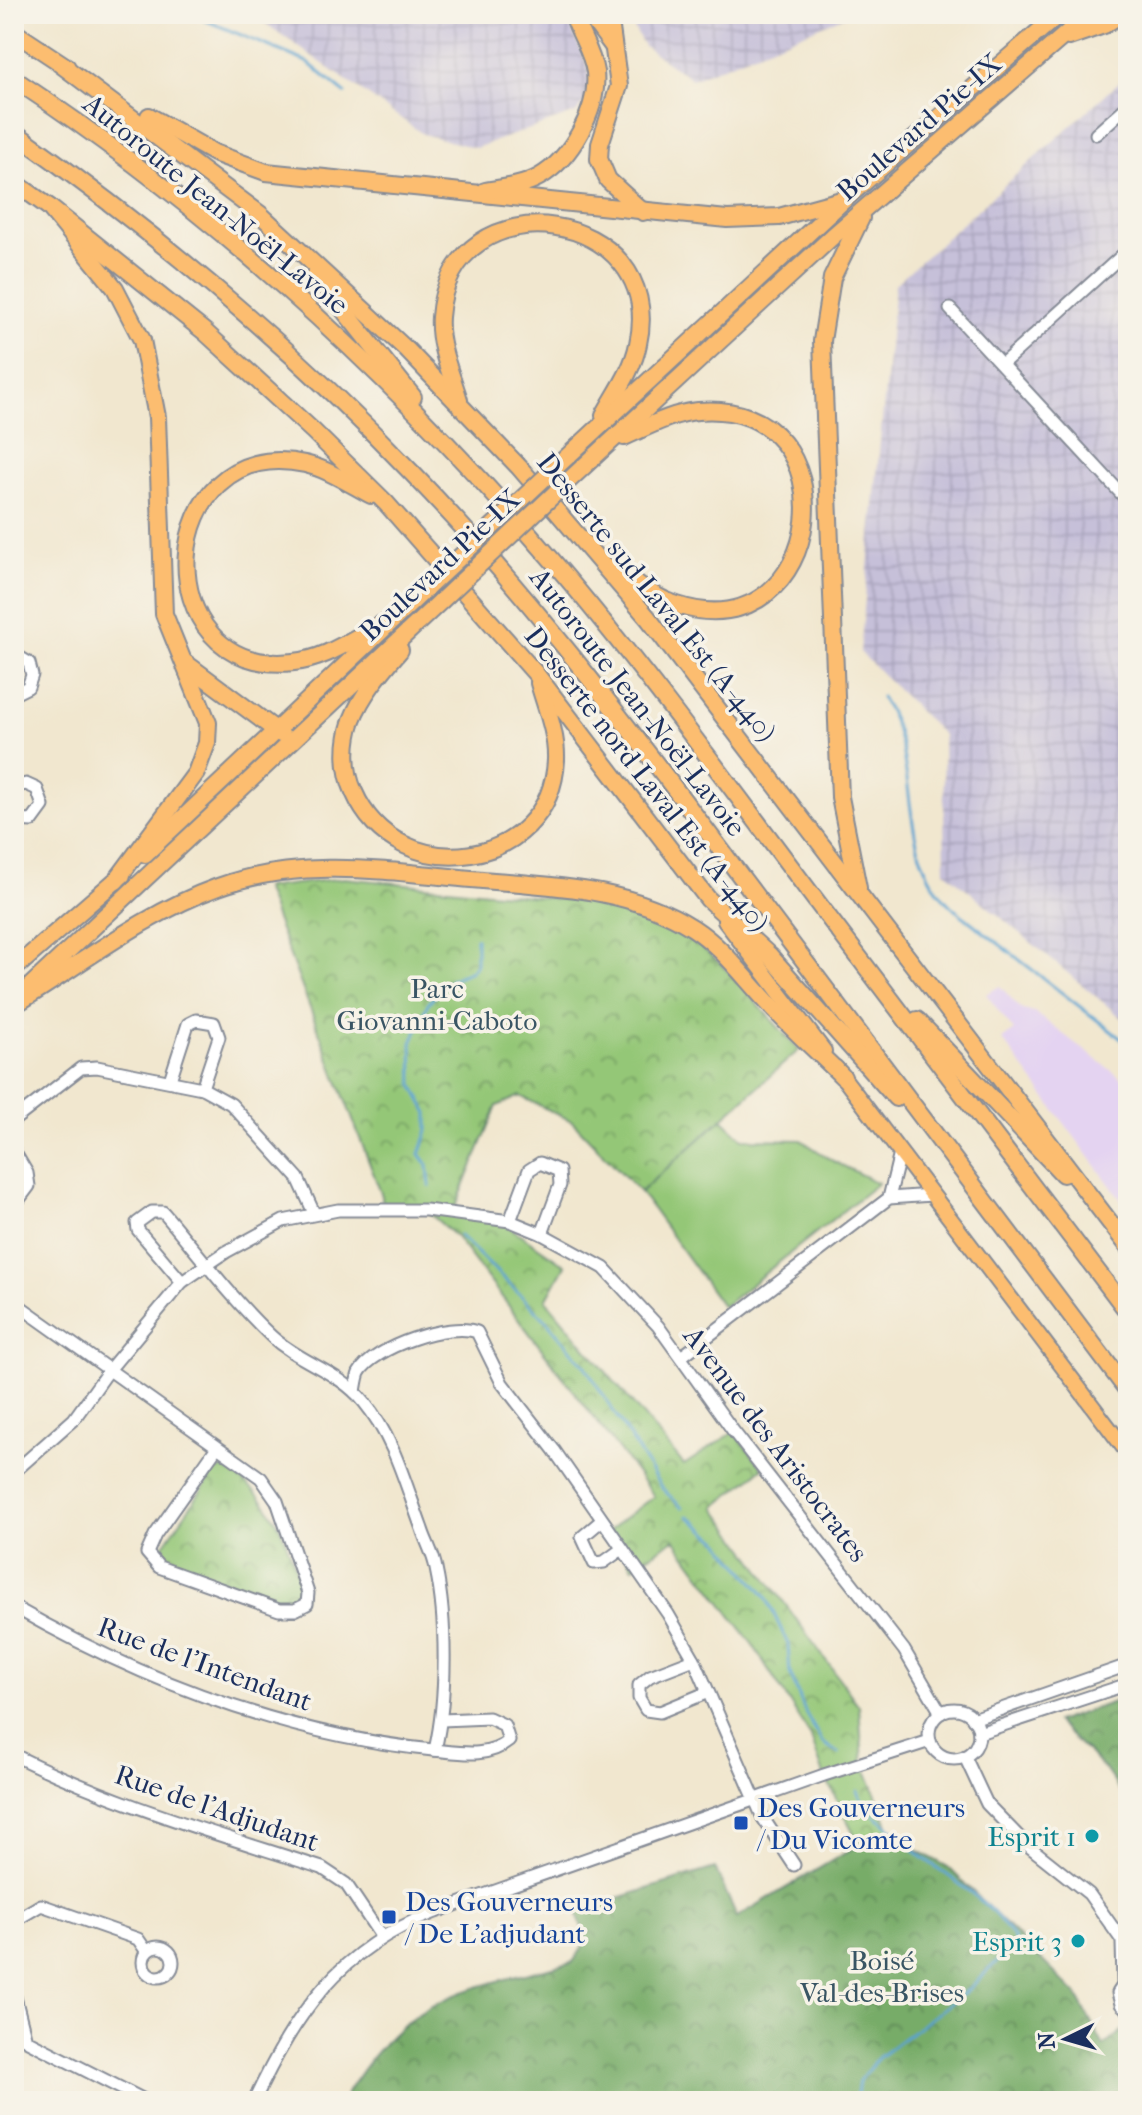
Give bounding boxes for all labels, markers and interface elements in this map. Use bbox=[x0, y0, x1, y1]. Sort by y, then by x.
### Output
street label: Boulevard Pie-IX bbox=[830, 46, 1008, 207]
street label: Autoroute Jean-Noël-Lavoie bbox=[76, 86, 355, 321]
street label: Desserte sud Laval Est (A-440) bbox=[530, 446, 784, 748]
street label: Boulevard Pie-IX bbox=[353, 482, 527, 648]
street label: Autoroute Jean-Noël-Lavoie bbox=[522, 560, 753, 843]
street label: Desserte nord Laval Est (A-440) bbox=[518, 620, 776, 938]
park label: Parc Giovanni-Caboto bbox=[336, 972, 538, 1037]
street label: Avenue des Aristocrates bbox=[676, 1319, 875, 1568]
street label: Rue de l'Intendant bbox=[93, 1610, 317, 1718]
street label: Rue de l'Adjudant bbox=[111, 1758, 323, 1858]
place label: Des Gouverneurs / Du Vicomte bbox=[756, 1791, 965, 1856]
marker: Des Gouverneurs / Du Vicomte bbox=[732, 1814, 750, 1832]
place label: Esprit 1 bbox=[988, 1820, 1076, 1853]
marker: Esprit 1 bbox=[1083, 1827, 1101, 1845]
place label: Des Gouverneurs / De L'adjudant bbox=[404, 1885, 613, 1950]
marker: Des Gouverneurs / De L'adjudant bbox=[380, 1908, 398, 1926]
place label: Esprit 3 bbox=[972, 1925, 1062, 1958]
marker: Esprit 3 bbox=[1069, 1932, 1087, 1950]
park label: Boisé Val-des-Brises bbox=[799, 1944, 964, 2009]
north arrow bbox=[1026, 1999, 1106, 2079]
text: N bbox=[1033, 2031, 1061, 2050]

